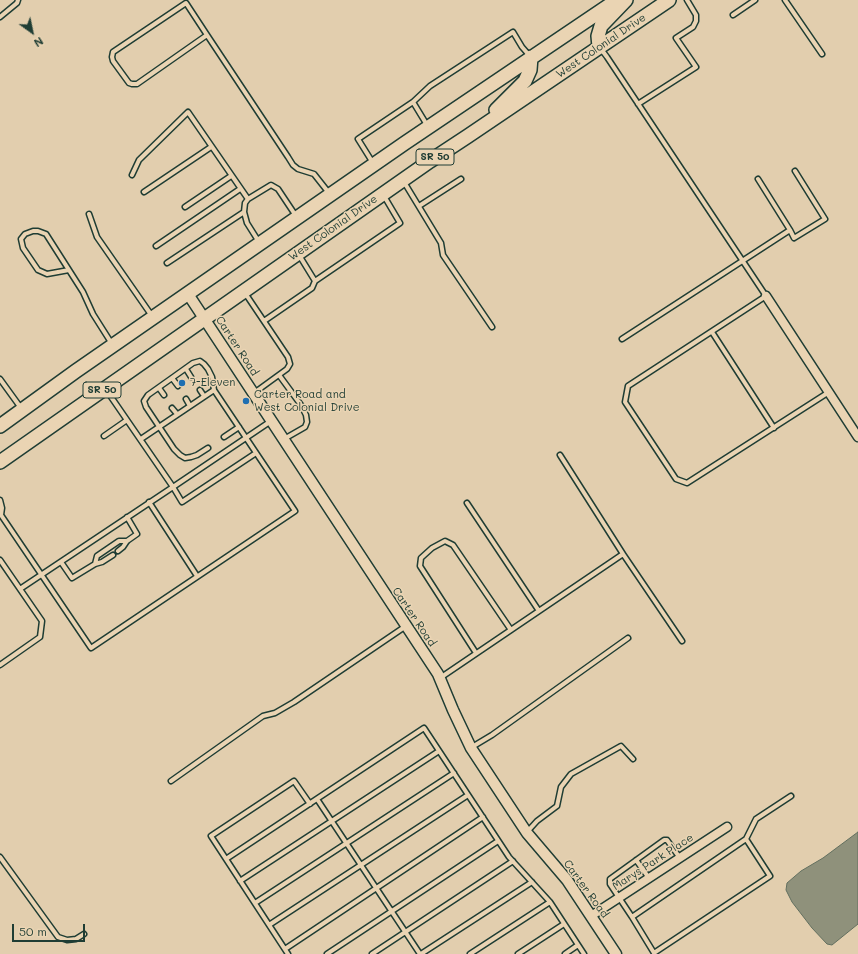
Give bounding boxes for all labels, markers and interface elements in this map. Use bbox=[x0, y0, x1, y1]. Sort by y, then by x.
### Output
street label: West Colonial Drive bbox=[554, 11, 648, 81]
north arrow bbox=[12, 12, 52, 52]
text: N bbox=[31, 34, 46, 51]
road number: SR 50 bbox=[416, 149, 454, 165]
street label: West Colonial Drive bbox=[286, 192, 380, 264]
street label: Carter Road bbox=[213, 314, 261, 378]
place label: 7-Eleven bbox=[190, 376, 235, 390]
marker: 7-Eleven bbox=[177, 378, 187, 388]
road number: SR 50 bbox=[83, 382, 121, 398]
place label: Carter Road and West Colonial Drive bbox=[254, 388, 360, 414]
marker: Carter Road and West Colonial Drive bbox=[241, 396, 251, 406]
street label: Carter Road bbox=[389, 585, 439, 649]
street label: Marys Park Place bbox=[610, 831, 696, 893]
street label: Carter Road bbox=[561, 857, 611, 921]
scale bar bbox=[14, 916, 87, 942]
text: 50 m bbox=[19, 923, 47, 939]

